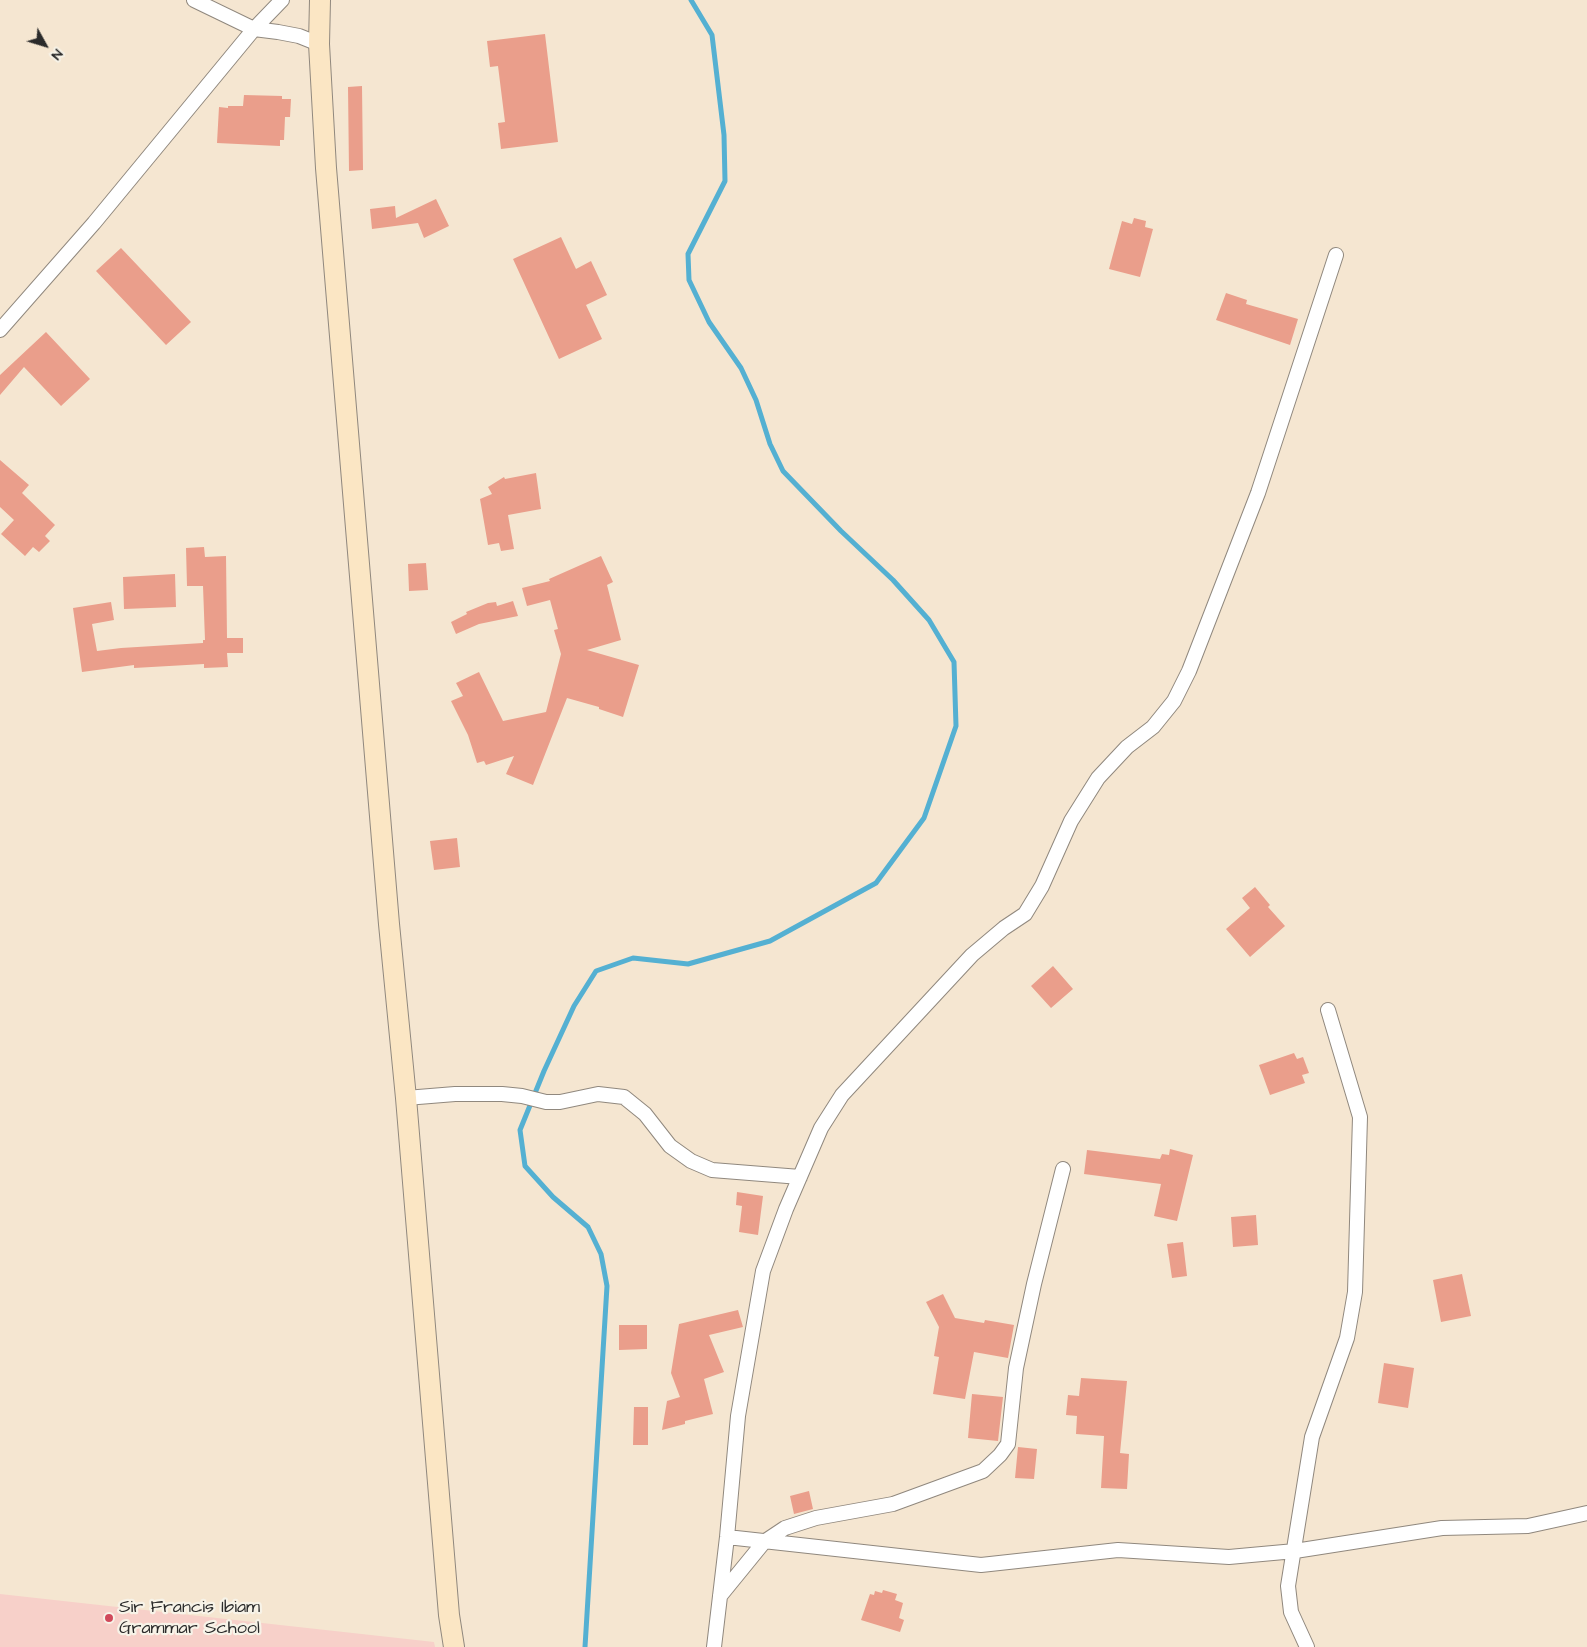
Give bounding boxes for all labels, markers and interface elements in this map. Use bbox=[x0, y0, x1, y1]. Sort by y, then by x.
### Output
north arrow bbox=[20, 20, 70, 70]
text: N bbox=[46, 45, 67, 64]
place label: Sir Francis Ibiam Grammar School bbox=[119, 1597, 260, 1640]
marker: Sir Francis Ibiam Grammar School bbox=[103, 1612, 115, 1624]

